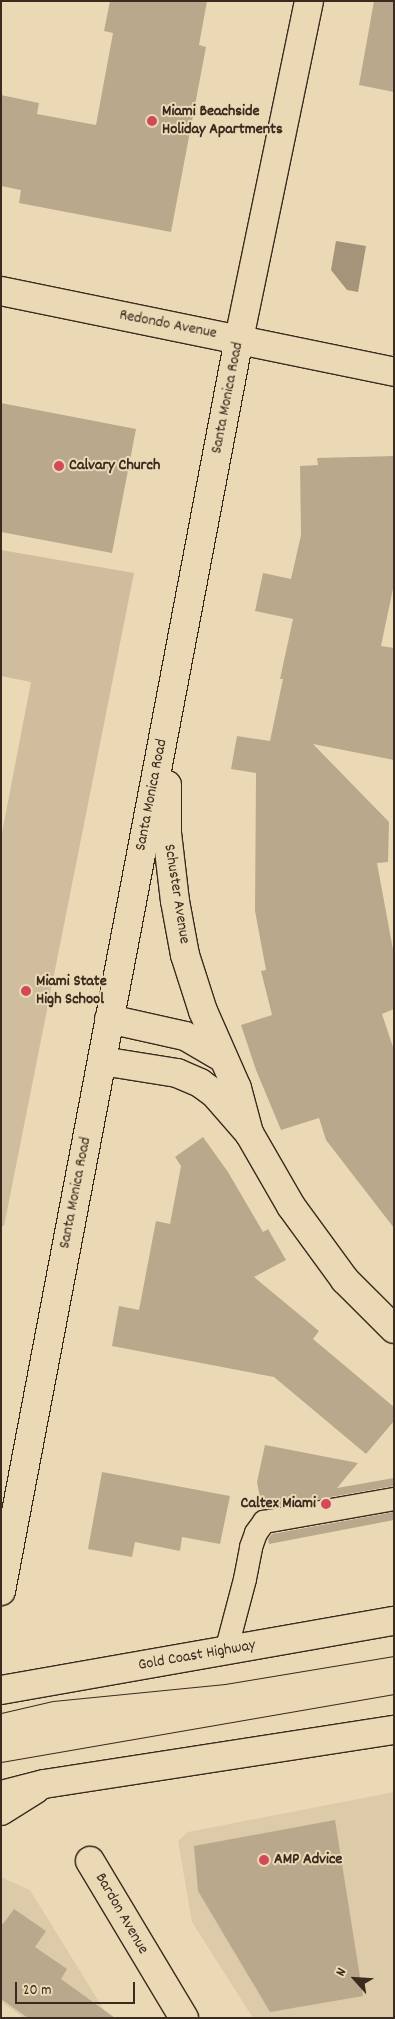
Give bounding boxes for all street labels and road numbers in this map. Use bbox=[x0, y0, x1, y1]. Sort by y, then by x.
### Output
street label: Redondo Avenue bbox=[118, 306, 218, 344]
street label: Santa Monica Road bbox=[208, 341, 248, 455]
street label: Santa Monica Road bbox=[132, 738, 172, 852]
street label: Schuster Avenue bbox=[159, 843, 193, 945]
street label: Santa Monica Road bbox=[56, 1136, 96, 1250]
street label: Gold Coast Highway bbox=[137, 1636, 257, 1676]
street label: Bardon Avenue bbox=[90, 1870, 152, 1958]

